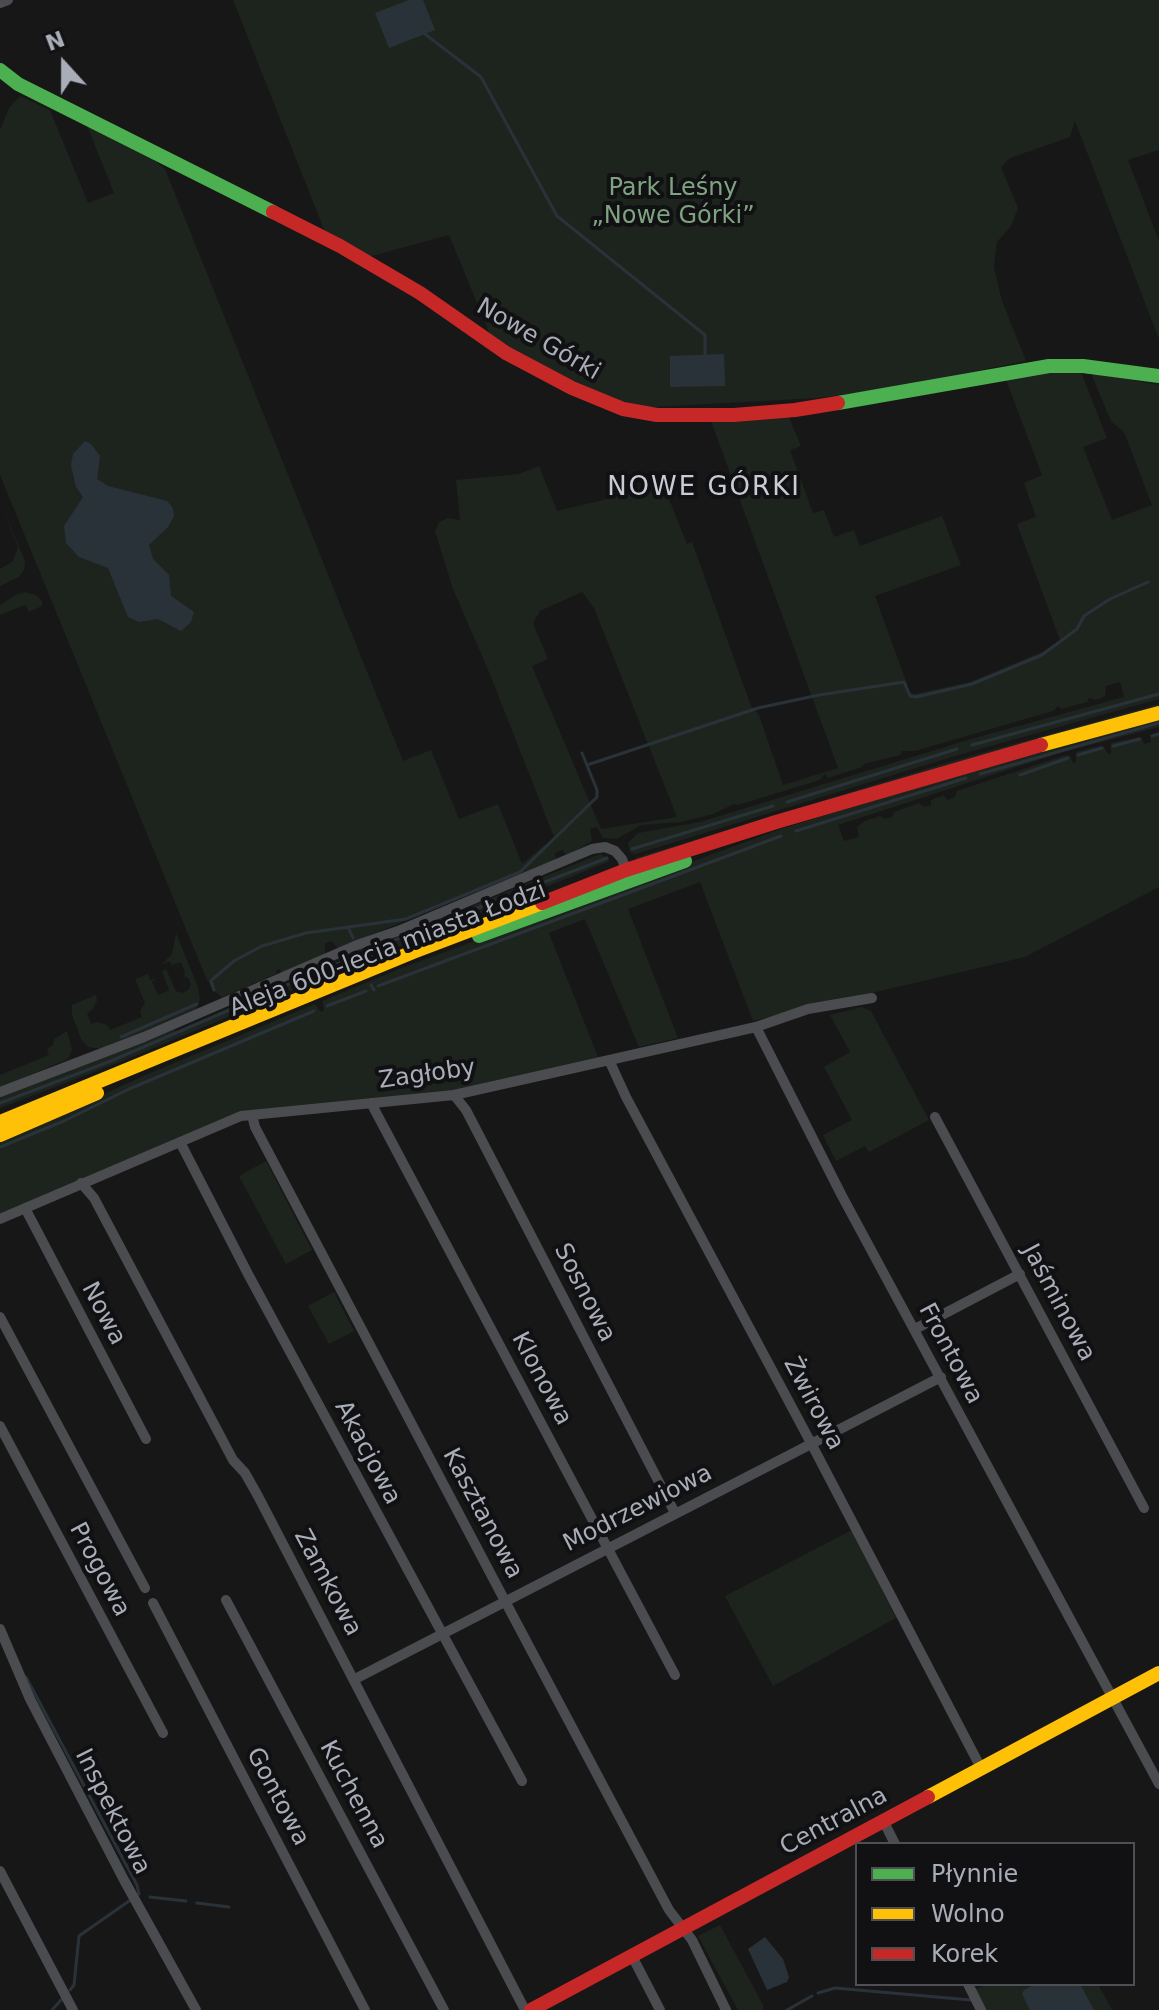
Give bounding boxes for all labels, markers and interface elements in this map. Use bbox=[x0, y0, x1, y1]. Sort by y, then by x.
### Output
north arrow bbox=[24, 24, 104, 104]
text: N bbox=[42, 26, 68, 56]
park label: Park Leśny „Nowe Górki” bbox=[591, 175, 755, 231]
street label: Nowe Górki bbox=[471, 293, 605, 387]
district label: NOWE GÓRKI bbox=[607, 472, 801, 504]
street label: Aleja 600-lecia miasta Łodzi bbox=[226, 876, 550, 1024]
street label: Zagłoby bbox=[377, 1054, 477, 1096]
street label: Sosnowa bbox=[547, 1239, 621, 1347]
street label: Jaśminowa bbox=[1015, 1239, 1101, 1367]
street label: Nowa bbox=[75, 1278, 131, 1350]
street label: Frontowa bbox=[912, 1299, 988, 1409]
street label: Klonowa bbox=[505, 1328, 577, 1430]
street label: Żwirowa bbox=[777, 1353, 849, 1455]
street label: Akacjowa bbox=[328, 1396, 406, 1510]
street label: Kasztanowa bbox=[436, 1444, 528, 1584]
street label: Modrzewiowa bbox=[559, 1459, 717, 1559]
street label: Progowa bbox=[62, 1518, 136, 1622]
street label: Zamkowa bbox=[287, 1525, 367, 1641]
street label: Kuchenna bbox=[313, 1736, 393, 1854]
street label: Gontowa bbox=[239, 1743, 315, 1851]
street label: Inspektowa bbox=[68, 1744, 156, 1880]
street label: Centralna bbox=[775, 1782, 893, 1862]
legend bbox=[855, 1842, 1135, 1986]
text: Płynnie bbox=[931, 1860, 1018, 1888]
text: Wolno bbox=[931, 1900, 1005, 1928]
text: Korek bbox=[931, 1940, 998, 1968]

